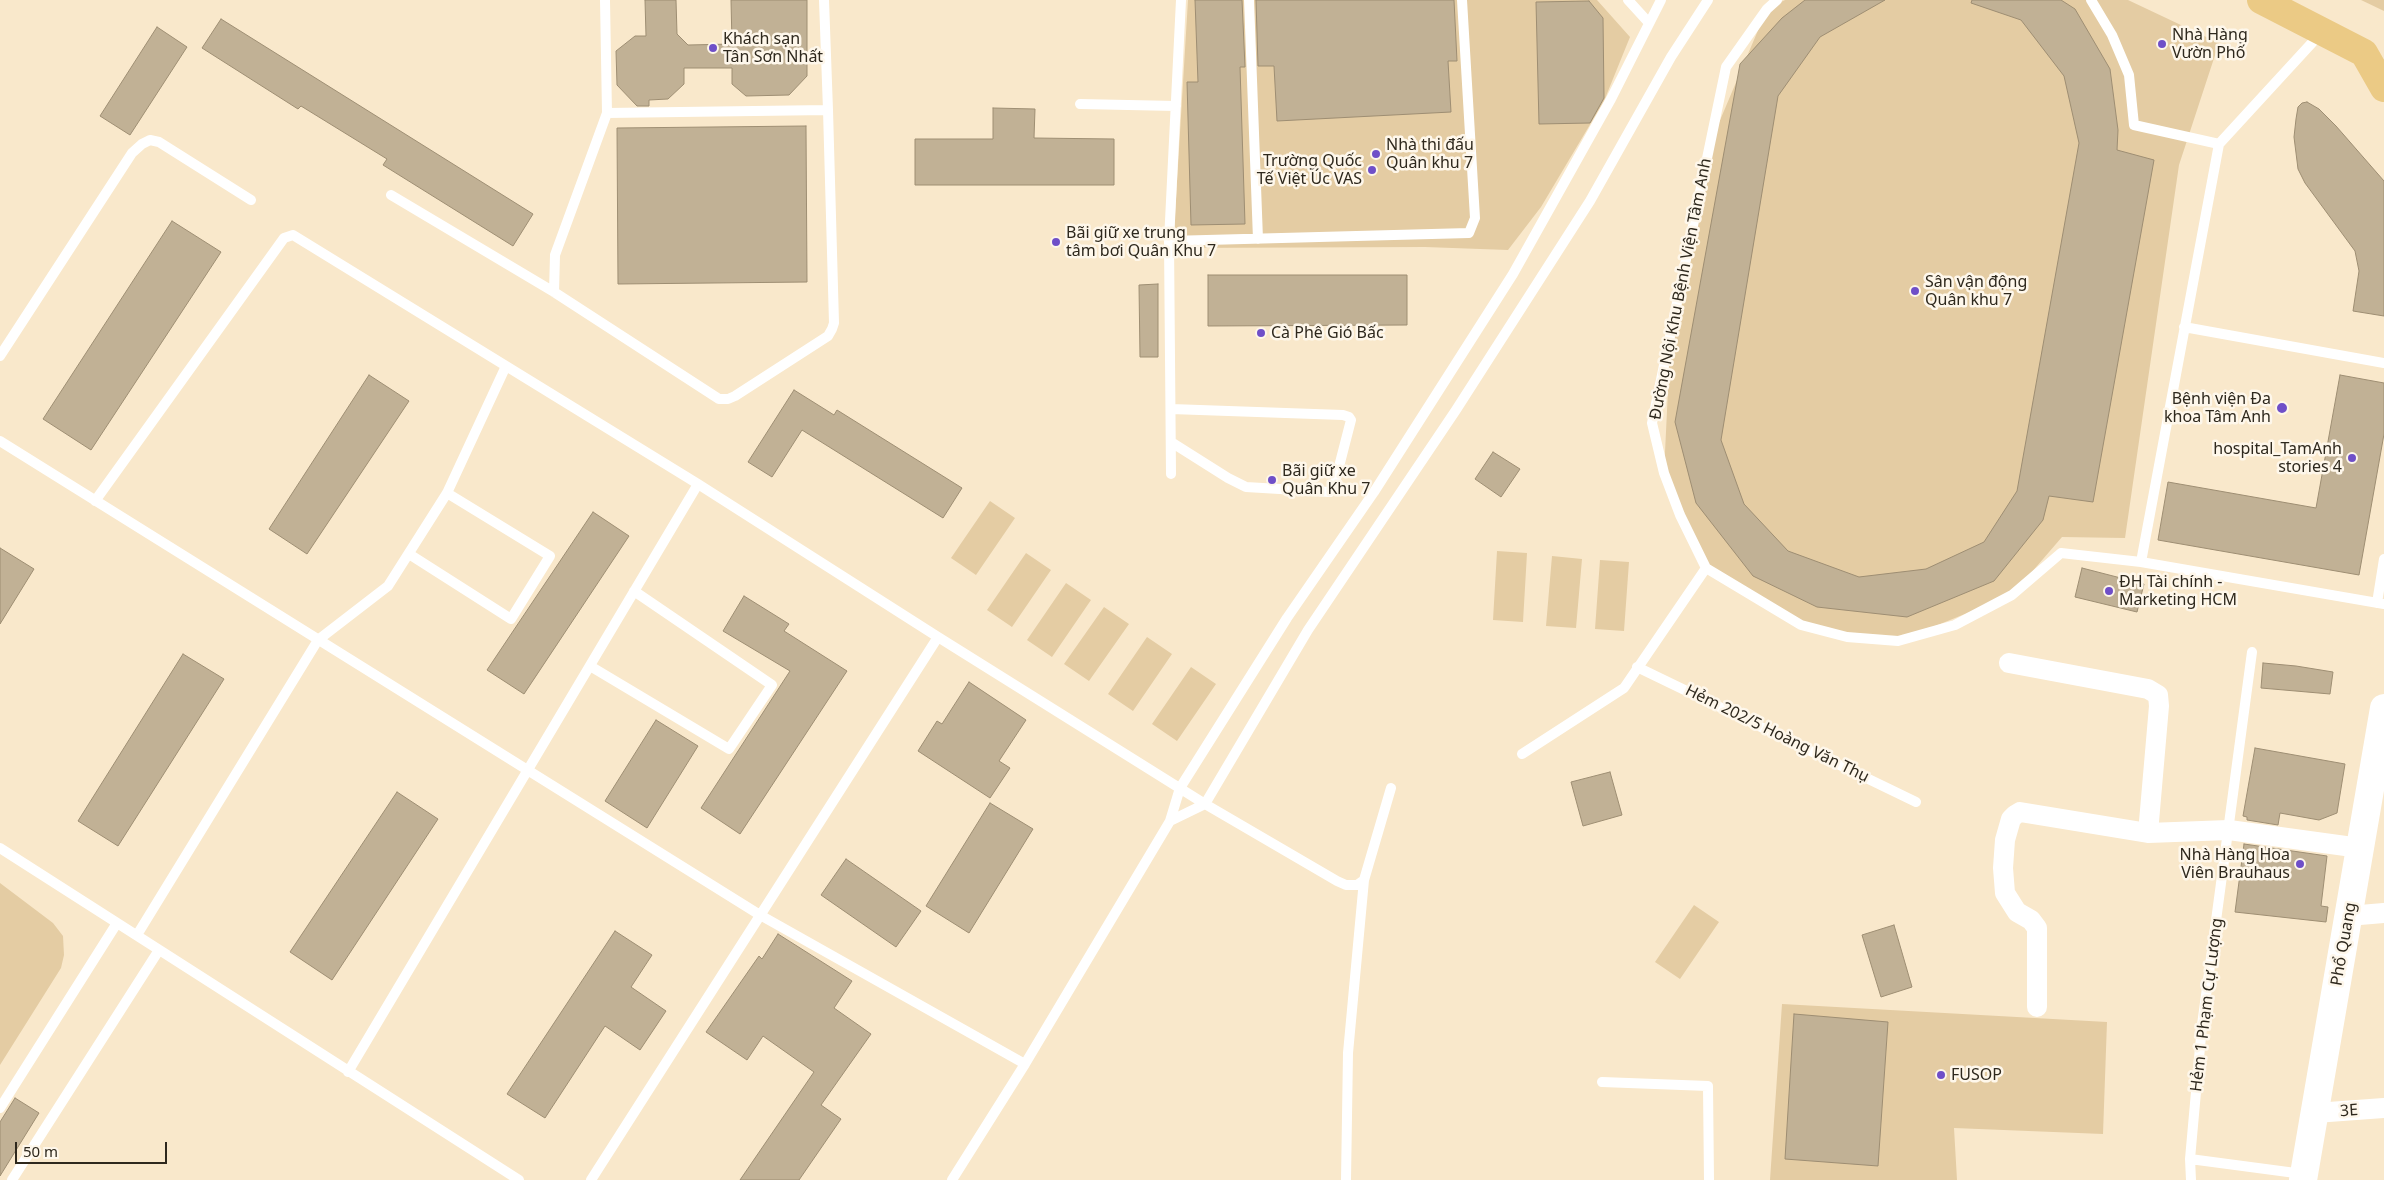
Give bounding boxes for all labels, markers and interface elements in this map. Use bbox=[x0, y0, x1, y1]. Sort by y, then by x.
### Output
place label: Nhà Hàng Vườn Phố bbox=[2172, 25, 2248, 63]
place label: Khách sạn Tân Sơn Nhất bbox=[723, 29, 823, 67]
marker: Nhà Hàng Vườn Phố bbox=[2156, 38, 2168, 50]
marker: Khách sạn Tân Sơn Nhất bbox=[707, 42, 719, 54]
place label: Nhà thi đấu Quân khu 7 bbox=[1386, 135, 1474, 173]
marker: Nhà thi đấu Quân khu 7 bbox=[1370, 148, 1382, 160]
place label: Trường Quốc Tế Việt Úc VAS bbox=[1257, 151, 1362, 189]
street label: Đường Nội Khu Bệnh Viện Tâm Anh bbox=[1646, 157, 1716, 421]
marker: Trường Quốc Tế Việt Úc VAS bbox=[1366, 164, 1378, 176]
place label: Bãi giữ xe trung tâm bơi Quân Khu 7 bbox=[1066, 223, 1216, 261]
marker: Bãi giữ xe trung tâm bơi Quân Khu 7 bbox=[1050, 236, 1062, 248]
place label: Sân vận động Quân khu 7 bbox=[1925, 272, 2027, 310]
marker: Sân vận động Quân khu 7 bbox=[1909, 285, 1921, 297]
place label: Cà Phê Gió Bấc bbox=[1271, 323, 1384, 343]
marker: Cà Phê Gió Bấc bbox=[1255, 327, 1267, 339]
place label: Bệnh viện Đa khoa Tâm Anh bbox=[2164, 389, 2271, 427]
marker: Bệnh viện Đa khoa Tâm Anh bbox=[2275, 401, 2289, 415]
place label: hospital_TamAnh stories 4 bbox=[2213, 439, 2342, 477]
marker: hospital_TamAnh stories 4 bbox=[2346, 452, 2358, 464]
place label: Bãi giữ xe Quân Khu 7 bbox=[1282, 461, 1370, 499]
marker: Bãi giữ xe Quân Khu 7 bbox=[1266, 474, 1278, 486]
place label: ĐH Tài chính - Marketing HCM bbox=[2119, 572, 2237, 610]
marker: ĐH Tài chính - Marketing HCM bbox=[2103, 585, 2115, 597]
street label: Hẻm 202/5 Hoàng Văn Thụ bbox=[1682, 681, 1872, 787]
place label: Nhà Hàng Hoa Viên Brauhaus bbox=[2180, 845, 2290, 883]
marker: Nhà Hàng Hoa Viên Brauhaus bbox=[2294, 858, 2306, 870]
street label: Phổ Quang bbox=[2327, 901, 2361, 987]
street label: Hẻm 1 Phạm Cự Lượng bbox=[2187, 917, 2227, 1093]
place label: FUSOP bbox=[1951, 1065, 2002, 1085]
marker: FUSOP bbox=[1935, 1069, 1947, 1081]
street label: 3E bbox=[2339, 1101, 2359, 1121]
scale bar bbox=[18, 1132, 170, 1164]
text: 50 m bbox=[23, 1141, 58, 1161]

